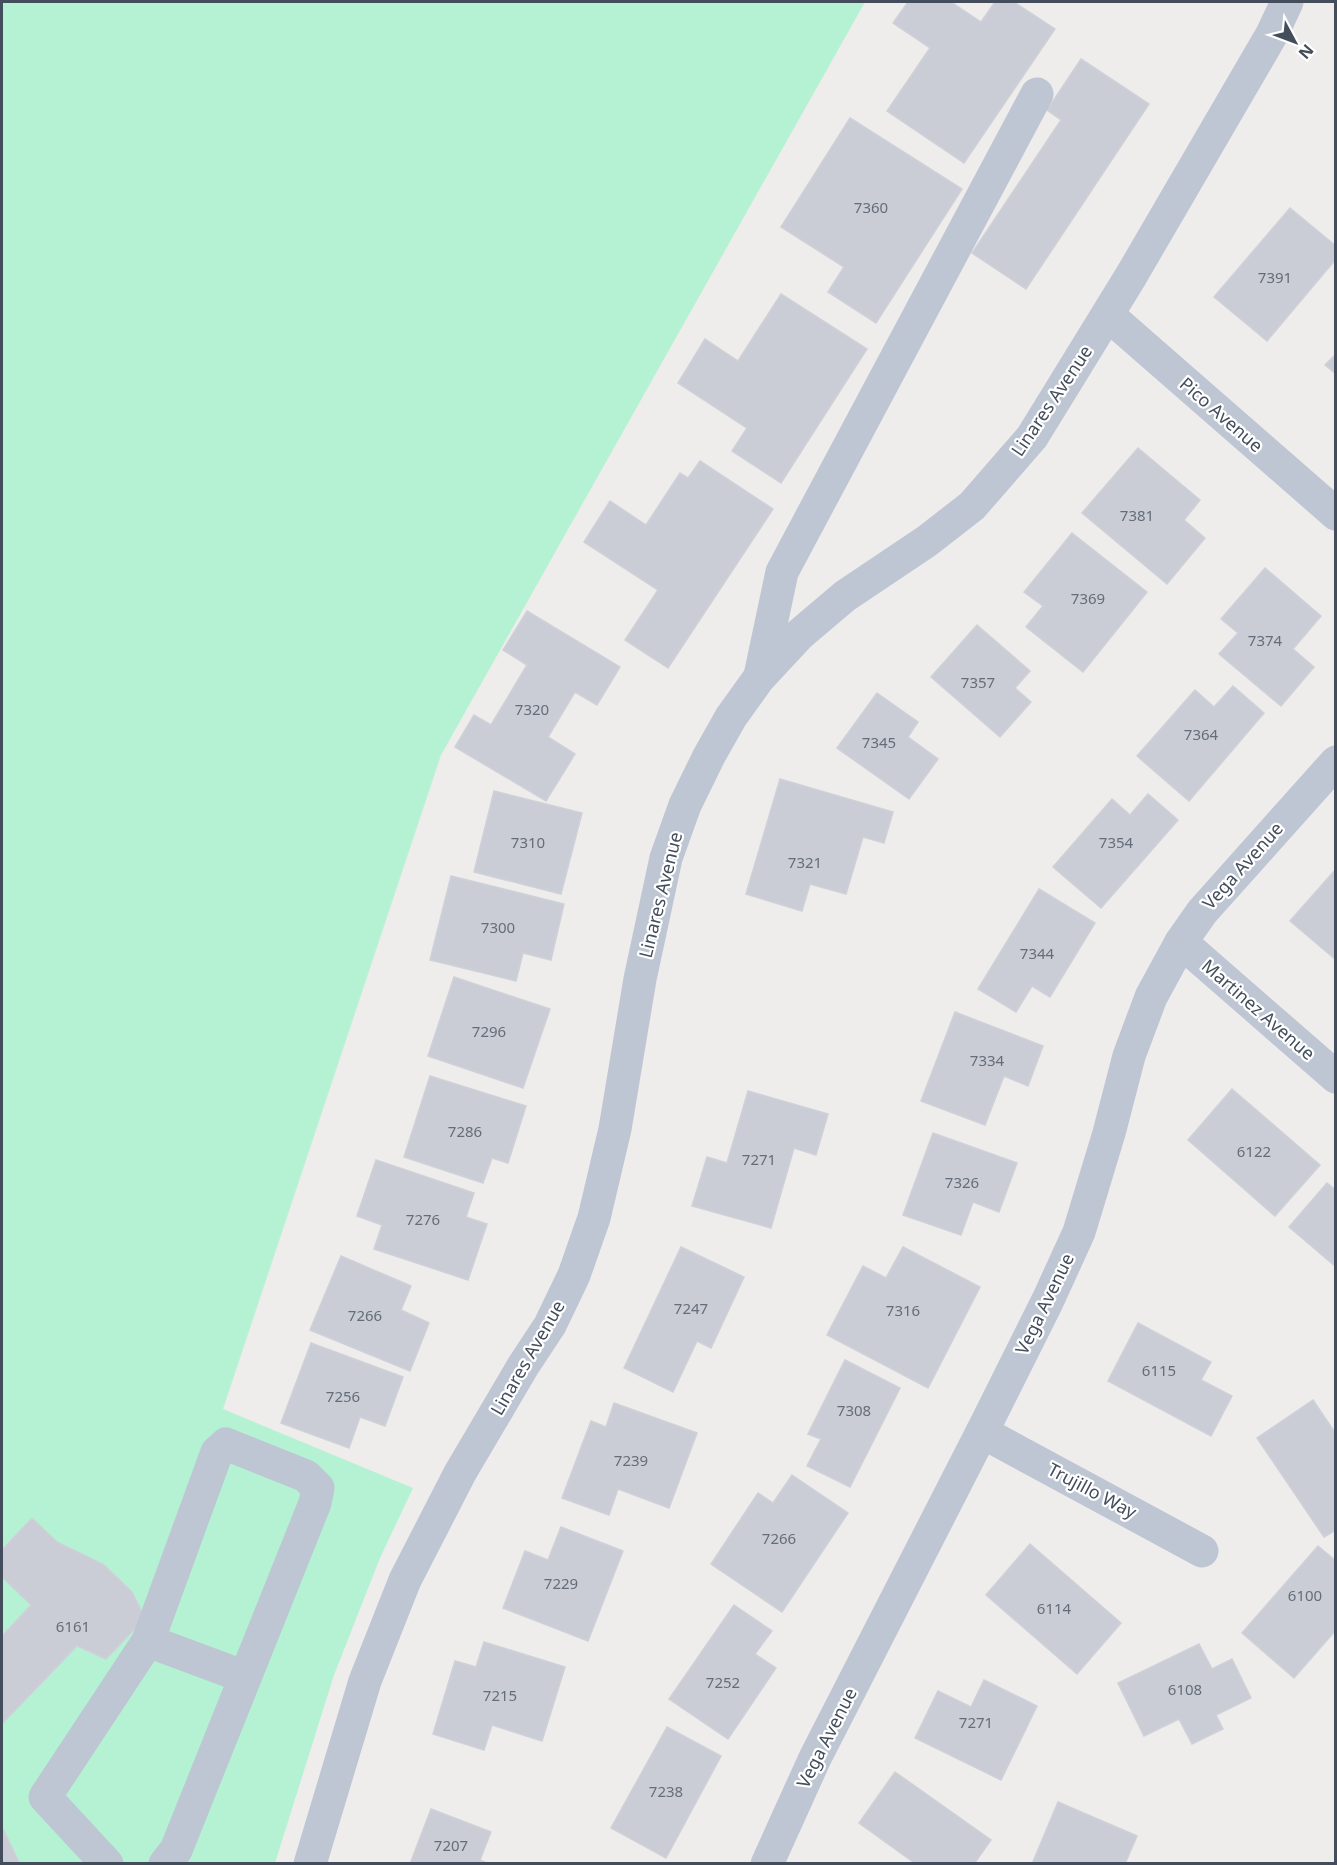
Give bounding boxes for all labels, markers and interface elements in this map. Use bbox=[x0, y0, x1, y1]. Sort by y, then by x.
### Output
north arrow bbox=[1265, 12, 1325, 72]
text: N bbox=[1294, 40, 1319, 64]
house number: 7360 bbox=[854, 197, 888, 217]
house number: 7391 bbox=[1258, 267, 1292, 287]
street label: Linares Avenue bbox=[1005, 340, 1097, 461]
street label: Pico Avenue bbox=[1175, 371, 1268, 457]
house number: 7381 bbox=[1120, 505, 1154, 525]
house number: 7369 bbox=[1071, 588, 1105, 608]
house number: 7374 bbox=[1248, 630, 1283, 650]
house number: 7357 bbox=[961, 672, 995, 692]
house number: 7320 bbox=[515, 699, 549, 719]
house number: 7364 bbox=[1184, 724, 1219, 744]
house number: 7345 bbox=[862, 732, 896, 752]
street label: Vega Avenue bbox=[1197, 817, 1288, 914]
street label: Linares Avenue bbox=[633, 829, 687, 960]
house number: 7310 bbox=[511, 832, 545, 852]
house number: 7354 bbox=[1099, 832, 1134, 852]
house number: 7321 bbox=[788, 852, 822, 872]
house number: 7300 bbox=[481, 917, 515, 937]
house number: 7344 bbox=[1020, 943, 1055, 963]
street label: Martinez Avenue bbox=[1197, 953, 1320, 1065]
house number: 7296 bbox=[472, 1021, 506, 1041]
house number: 7334 bbox=[970, 1050, 1005, 1070]
house number: 7286 bbox=[448, 1121, 482, 1141]
house number: 6122 bbox=[1237, 1141, 1271, 1161]
house number: 7271 bbox=[742, 1149, 776, 1169]
house number: 7326 bbox=[945, 1172, 979, 1192]
house number: 7276 bbox=[406, 1209, 440, 1229]
street label: Vega Avenue bbox=[1009, 1249, 1079, 1358]
street label: Linares Avenue bbox=[484, 1296, 570, 1419]
house number: 7247 bbox=[674, 1298, 708, 1318]
house number: 7316 bbox=[886, 1300, 920, 1320]
house number: 7266 bbox=[348, 1305, 382, 1325]
house number: 6115 bbox=[1142, 1360, 1176, 1380]
house number: 7256 bbox=[326, 1386, 360, 1406]
house number: 7308 bbox=[837, 1400, 871, 1420]
house number: 7239 bbox=[614, 1450, 648, 1470]
street label: Trujillo Way bbox=[1044, 1457, 1142, 1524]
house number: 7266 bbox=[762, 1528, 796, 1548]
house number: 7229 bbox=[544, 1573, 578, 1593]
house number: 6100 bbox=[1288, 1585, 1322, 1605]
house number: 6114 bbox=[1037, 1598, 1072, 1618]
house number: 6161 bbox=[56, 1616, 90, 1636]
house number: 7252 bbox=[706, 1672, 740, 1692]
house number: 6108 bbox=[1168, 1679, 1202, 1699]
street label: Vega Avenue bbox=[791, 1683, 862, 1792]
house number: 7215 bbox=[483, 1685, 517, 1705]
house number: 7271 bbox=[959, 1712, 993, 1732]
house number: 7238 bbox=[649, 1781, 683, 1801]
house number: 7207 bbox=[434, 1835, 468, 1855]

